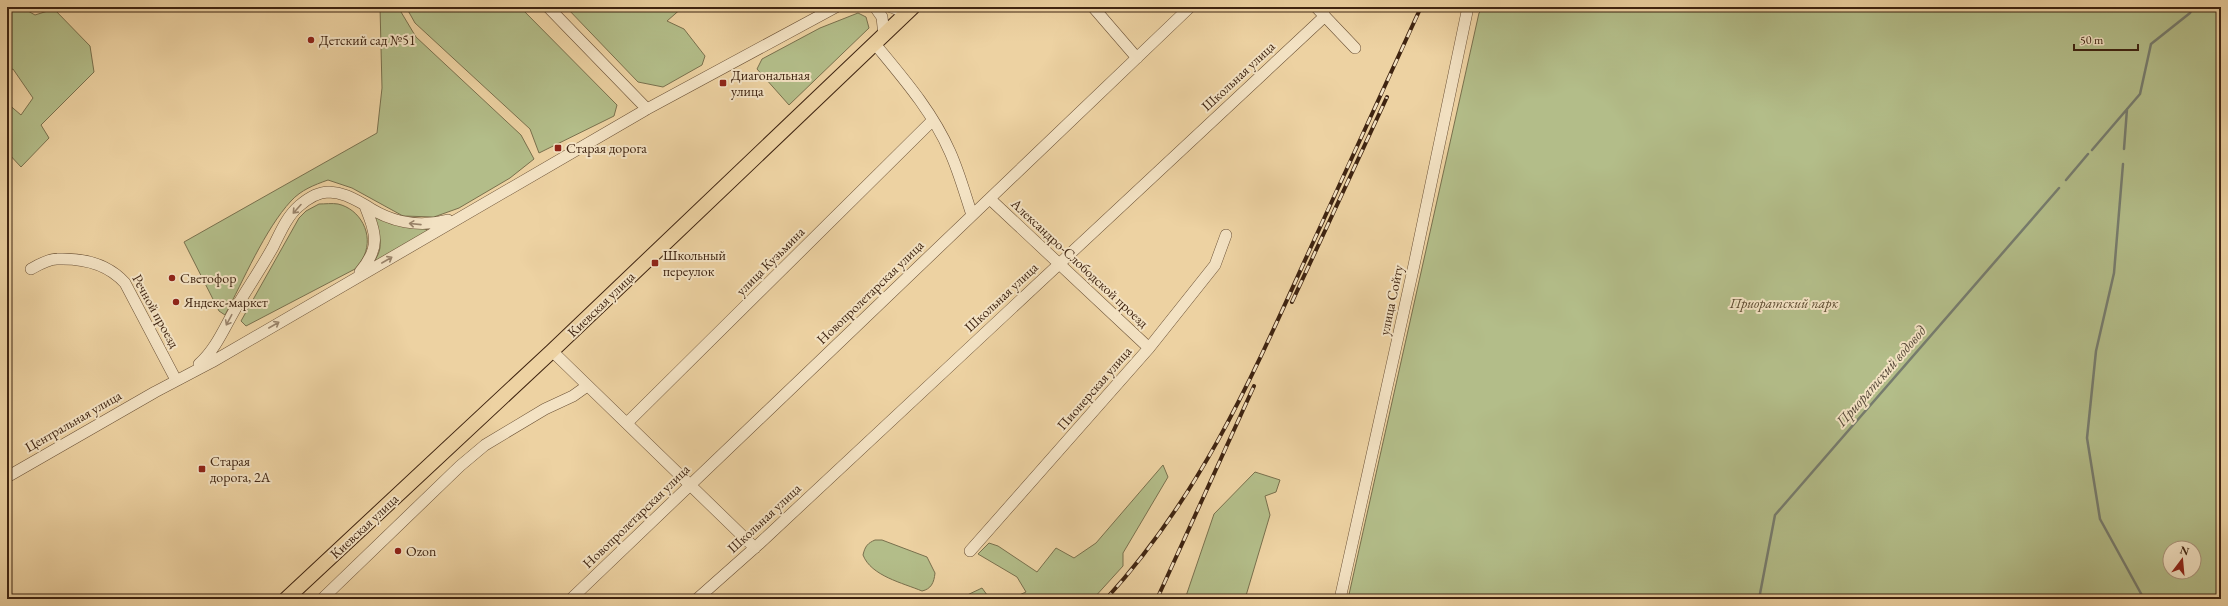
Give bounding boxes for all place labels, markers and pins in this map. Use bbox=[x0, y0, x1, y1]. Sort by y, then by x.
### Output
place label: Детский сад №51 bbox=[319, 31, 416, 49]
marker: Детский сад №51 bbox=[306, 35, 316, 45]
place label: Диагональная улица bbox=[731, 66, 810, 100]
marker: Диагональная улица bbox=[718, 78, 728, 88]
place label: Старая дорога bbox=[566, 139, 647, 157]
marker: Старая дорога bbox=[553, 143, 563, 153]
place label: Школьный переулок bbox=[663, 246, 726, 280]
marker: Школьный переулок bbox=[650, 258, 660, 268]
place label: Светофор bbox=[180, 269, 236, 287]
marker: Светофор bbox=[167, 273, 177, 283]
place label: Яндекс-маркет bbox=[183, 293, 268, 311]
marker: Яндекс-маркет bbox=[171, 297, 181, 307]
place label: Старая дорога, 2А bbox=[210, 452, 271, 486]
marker: Старая дорога, 2А bbox=[197, 464, 207, 474]
place label: Ozon bbox=[406, 542, 437, 560]
marker: Ozon bbox=[393, 546, 403, 556]

